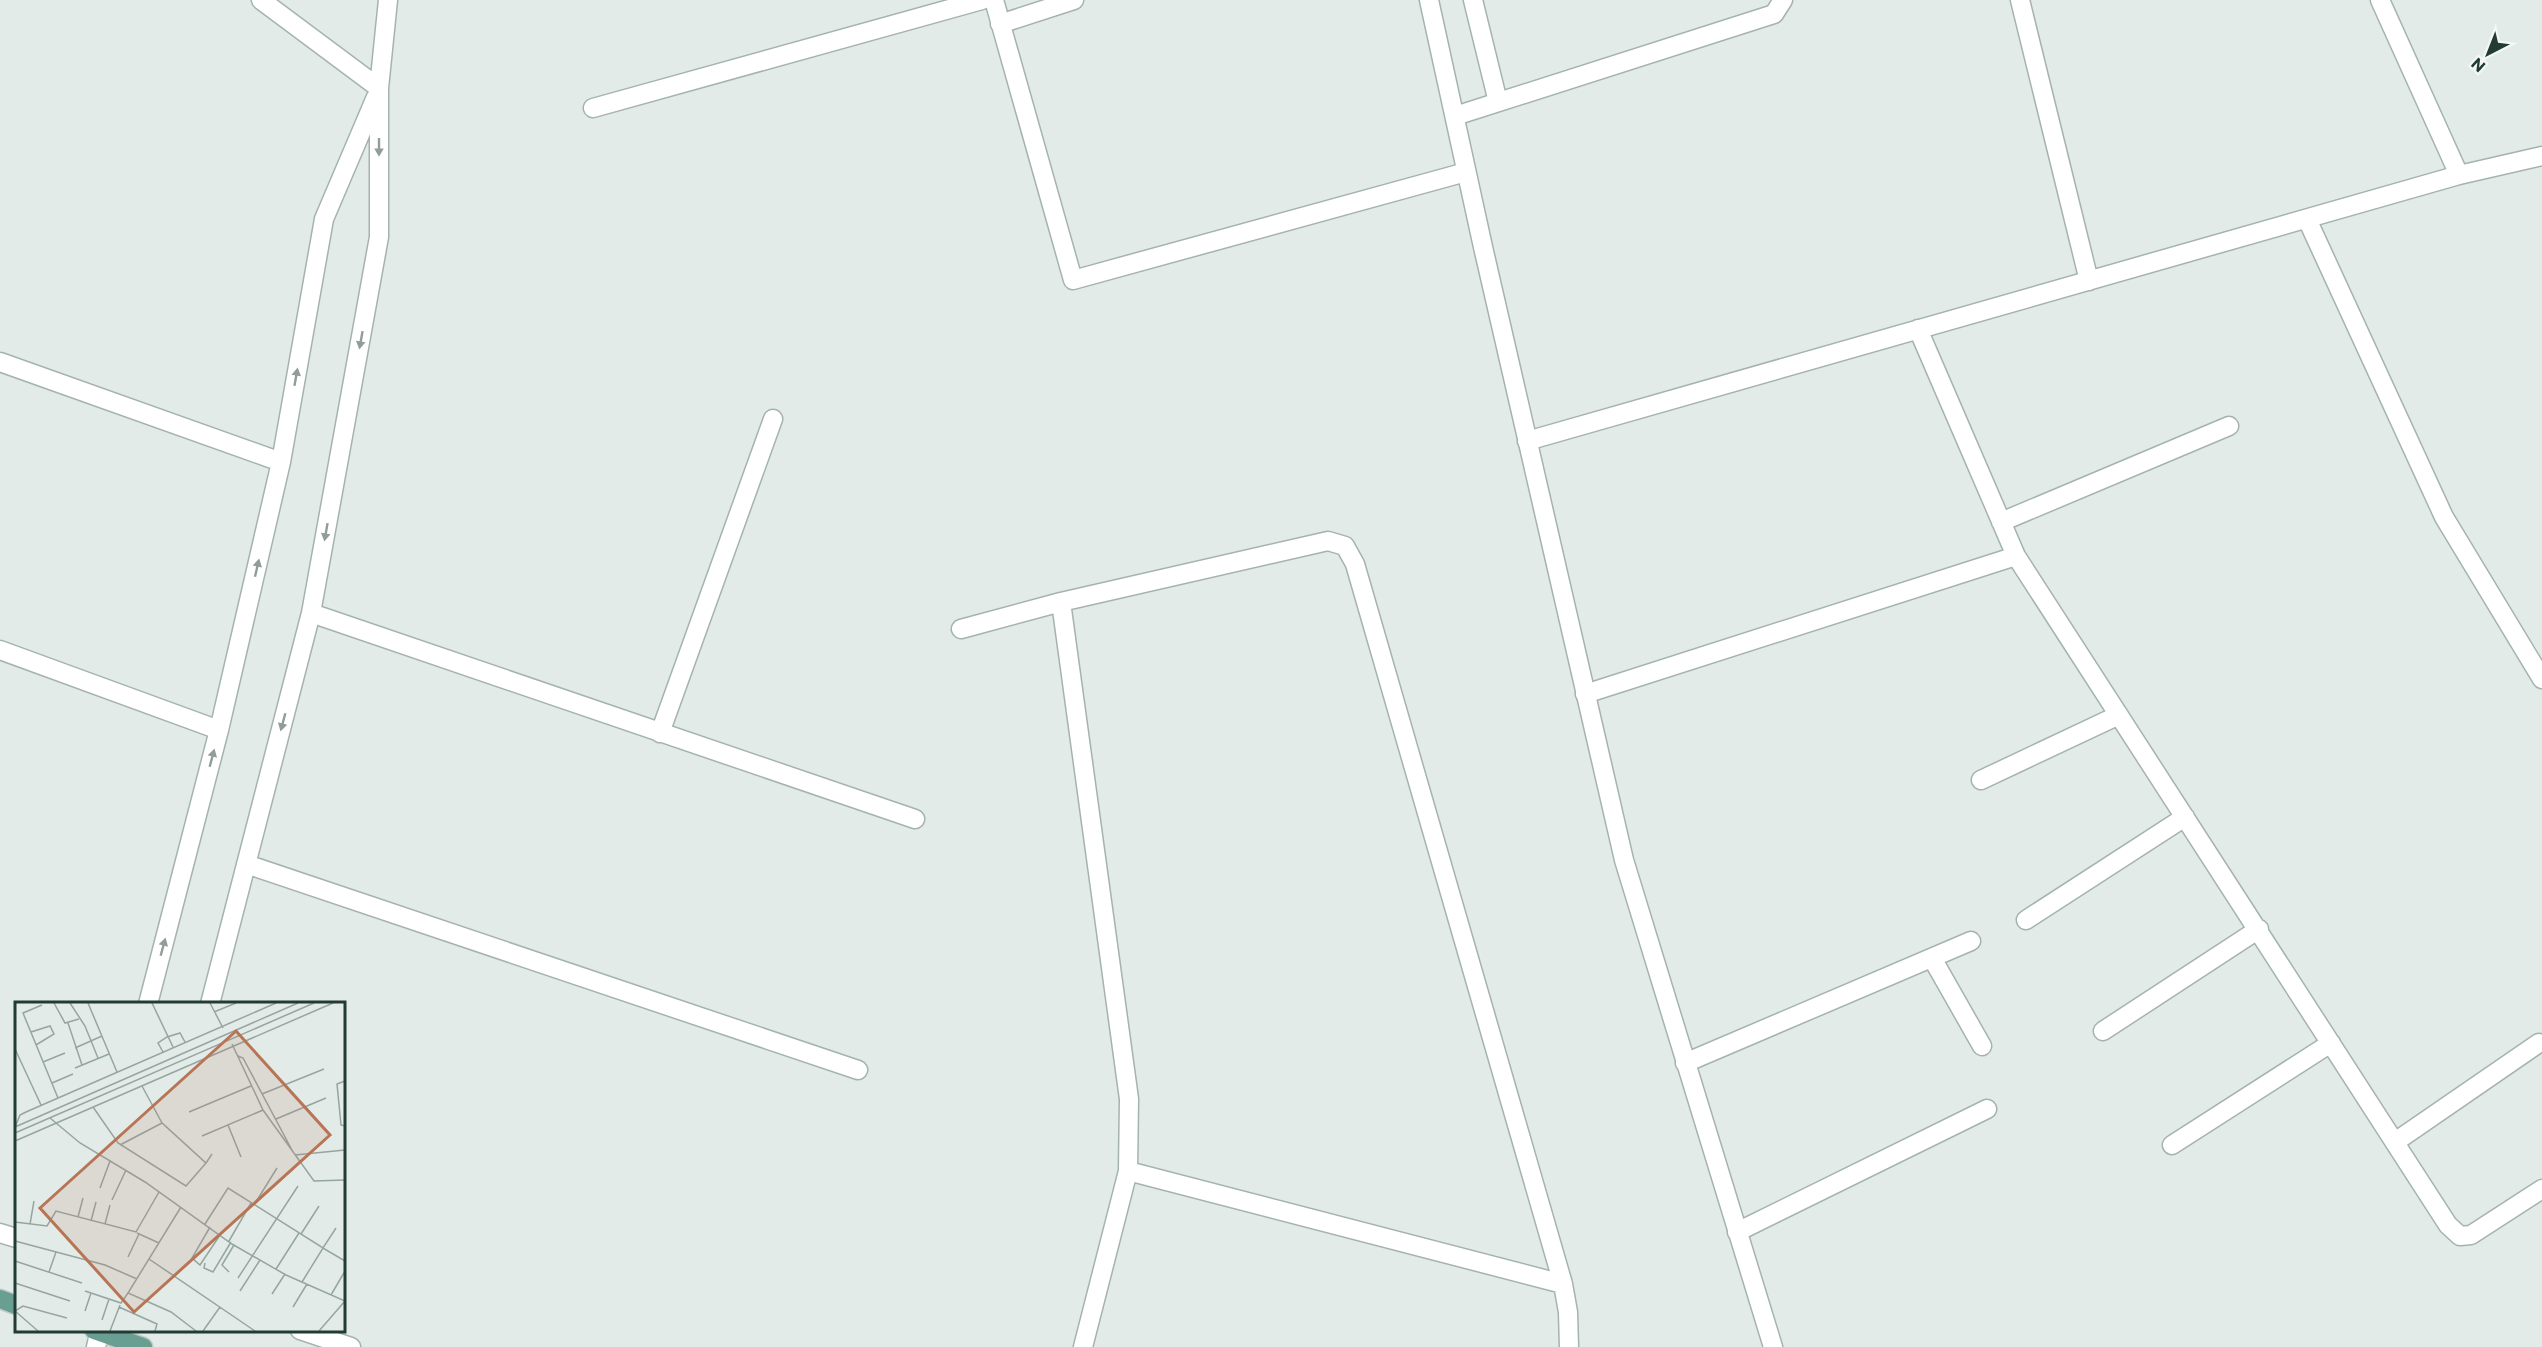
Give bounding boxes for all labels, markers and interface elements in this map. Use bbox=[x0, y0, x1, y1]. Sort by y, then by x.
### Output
north arrow bbox=[2458, 24, 2518, 84]
text: N bbox=[2467, 54, 2488, 77]
one-way arrow bbox=[374, 137, 384, 156]
one-way arrow bbox=[356, 331, 365, 350]
one-way arrow bbox=[292, 368, 301, 387]
one-way arrow bbox=[321, 523, 330, 542]
one-way arrow bbox=[252, 559, 262, 578]
one-way arrow bbox=[277, 713, 287, 731]
one-way arrow bbox=[207, 749, 217, 767]
one-way arrow bbox=[158, 938, 168, 956]
inset map bbox=[15, 1002, 345, 1332]

